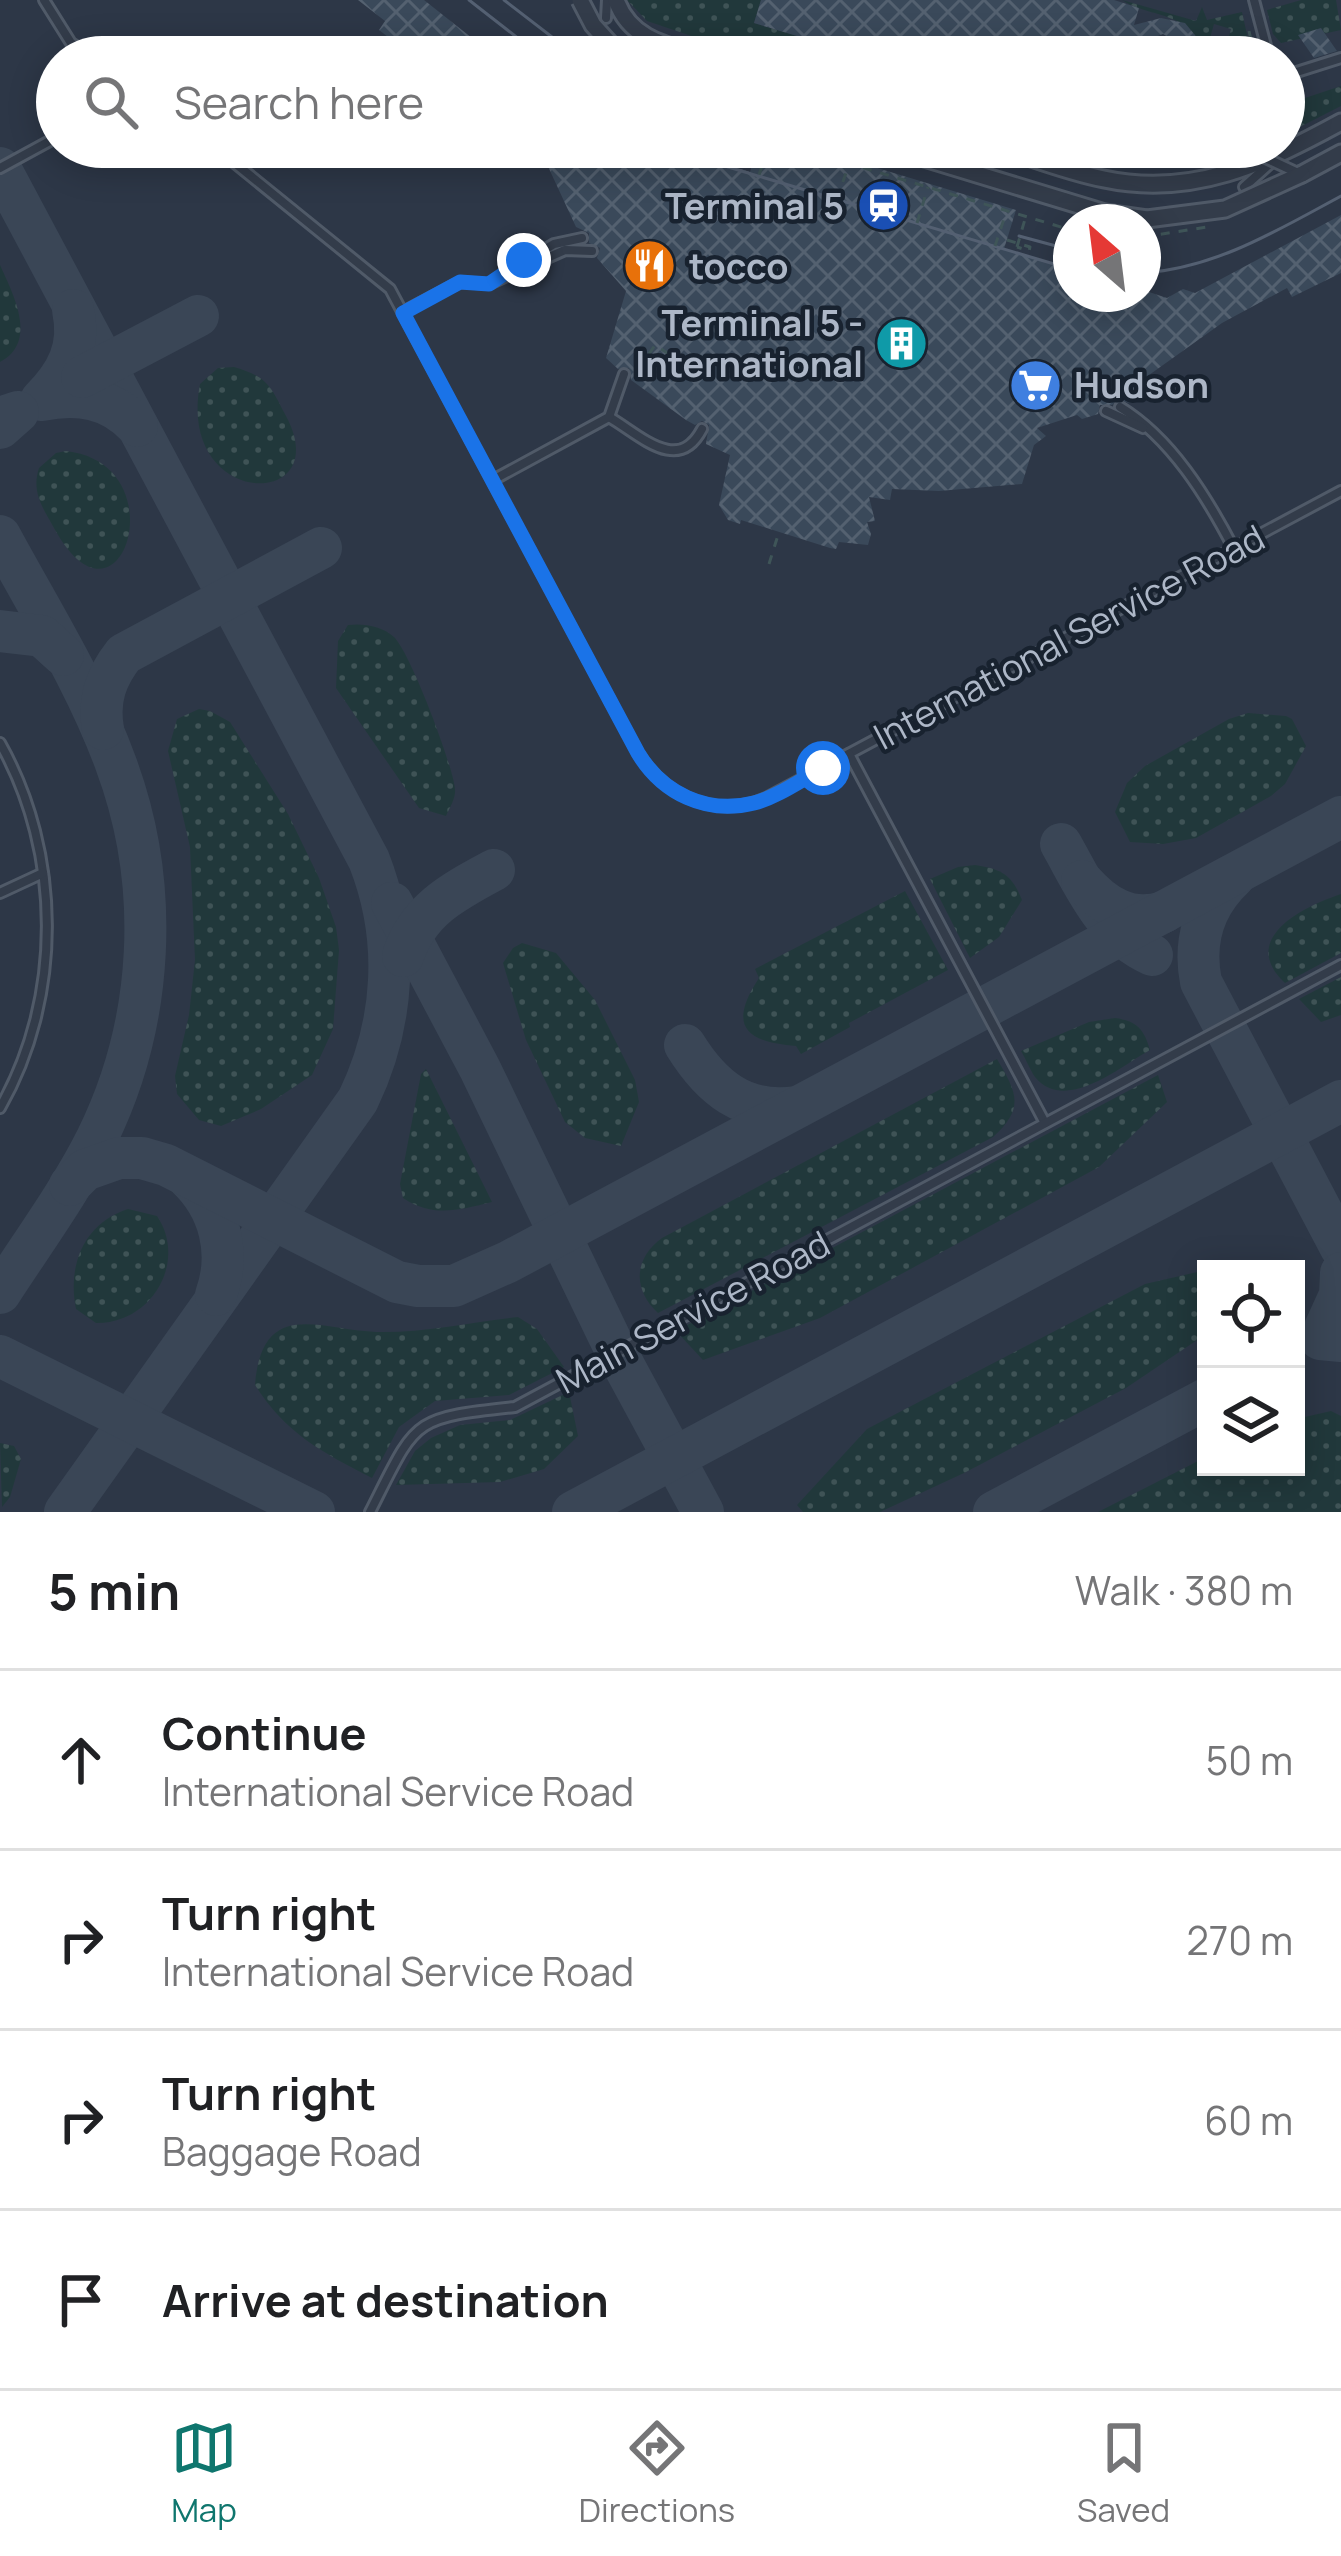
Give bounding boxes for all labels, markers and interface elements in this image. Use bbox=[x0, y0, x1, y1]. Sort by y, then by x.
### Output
search box bbox=[36, 36, 1305, 168]
icon: search bbox=[78, 69, 144, 135]
text: Search here bbox=[174, 71, 424, 133]
station icon: Terminal 5 bbox=[855, 178, 911, 234]
place label: Terminal 5 bbox=[665, 181, 844, 230]
north arrow bbox=[1053, 204, 1161, 312]
route end bbox=[497, 233, 551, 287]
restaurant icon: tocco bbox=[622, 238, 678, 294]
place label: tocco bbox=[689, 241, 788, 290]
place label: Terminal 5 - International bbox=[635, 298, 863, 388]
building icon: Terminal 5 - International bbox=[874, 316, 930, 372]
supermarket icon: Hudson bbox=[1007, 357, 1063, 413]
place label: Hudson bbox=[1074, 360, 1209, 409]
street label: International Service Road bbox=[865, 513, 1273, 761]
route start bbox=[796, 741, 850, 795]
street label: Main Service Road bbox=[547, 1219, 838, 1404]
map controls bbox=[1197, 1260, 1305, 1476]
button: locate bbox=[1197, 1260, 1305, 1368]
button: layers bbox=[1197, 1368, 1305, 1476]
text: 5 min bbox=[48, 1556, 180, 1625]
text: Walk · 380 m bbox=[1075, 1563, 1293, 1617]
text: Continue bbox=[162, 1702, 367, 1764]
icon: ahead bbox=[48, 1727, 114, 1793]
text: 50 m bbox=[1206, 1733, 1293, 1787]
text: International Service Road bbox=[162, 1764, 634, 1818]
text: Turn right bbox=[162, 1882, 376, 1944]
icon: right bbox=[48, 1907, 114, 1973]
text: 270 m bbox=[1187, 1913, 1293, 1967]
text: International Service Road bbox=[162, 1944, 634, 1998]
text: Turn right bbox=[162, 2062, 376, 2124]
icon: right bbox=[48, 2087, 114, 2153]
text: 60 m bbox=[1204, 2093, 1293, 2147]
text: Baggage Road bbox=[162, 2124, 422, 2178]
icon: arrive bbox=[48, 2267, 114, 2333]
text: Arrive at destination bbox=[162, 2269, 609, 2331]
tab: Map bbox=[171, 2415, 237, 2532]
tab: Directions bbox=[579, 2415, 735, 2532]
tab: Saved bbox=[1077, 2415, 1170, 2532]

